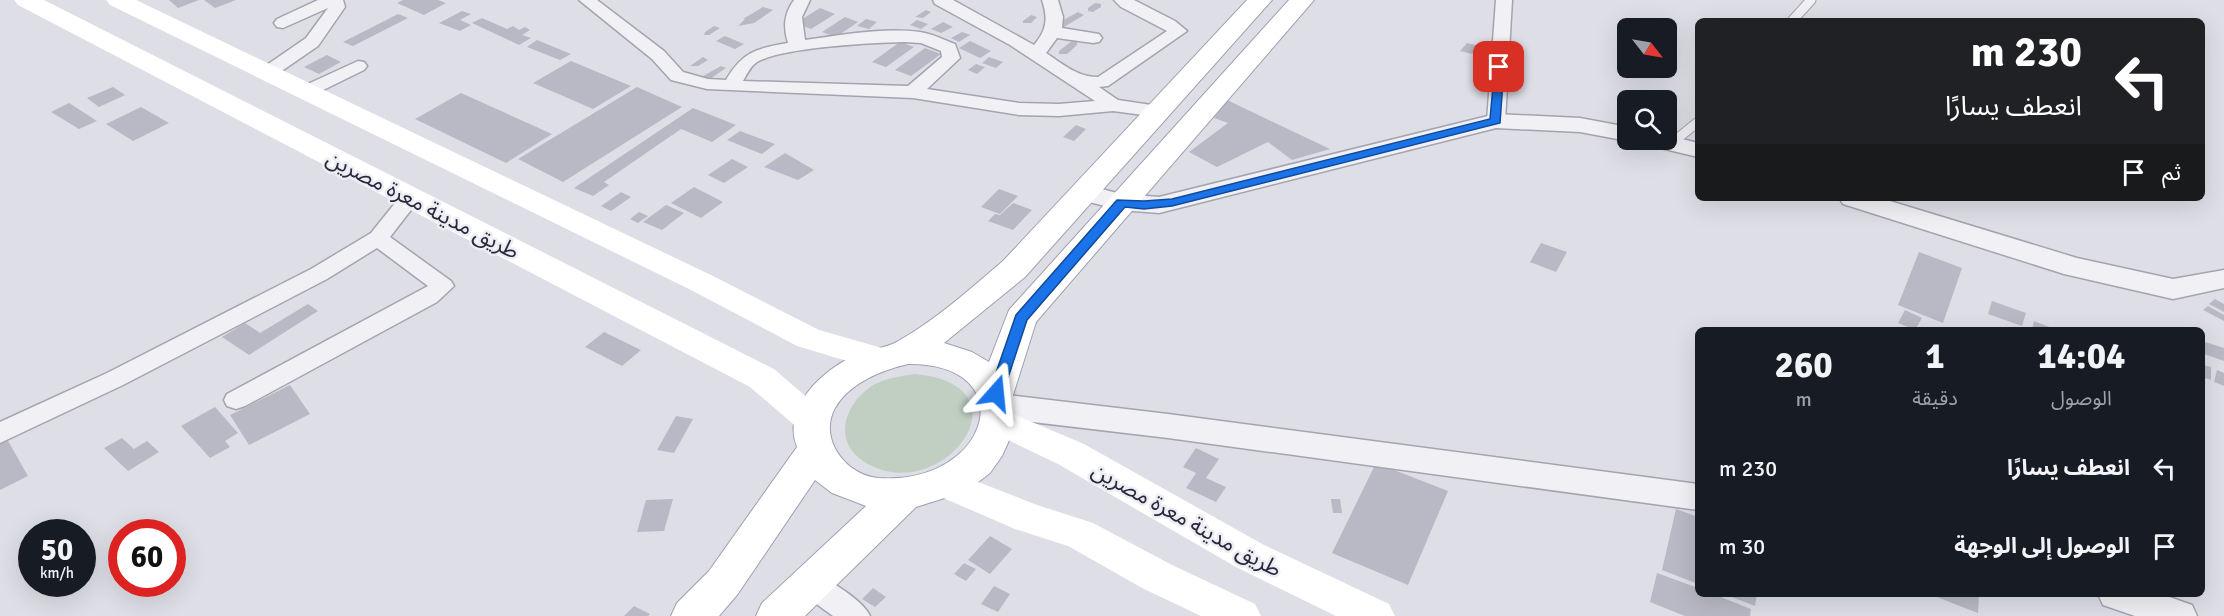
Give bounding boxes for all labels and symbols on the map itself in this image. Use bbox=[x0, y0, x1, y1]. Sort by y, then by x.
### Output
north arrow bbox=[1617, 18, 1677, 78]
pin bbox=[1473, 41, 1524, 92]
street label: طريق مدينة معرة مصرين bbox=[322, 144, 524, 265]
position arrow bbox=[964, 361, 1028, 425]
street label: طريق مدينة معرة مصرين bbox=[1087, 456, 1286, 583]
speed limit sign: 60 bbox=[108, 519, 186, 597]

